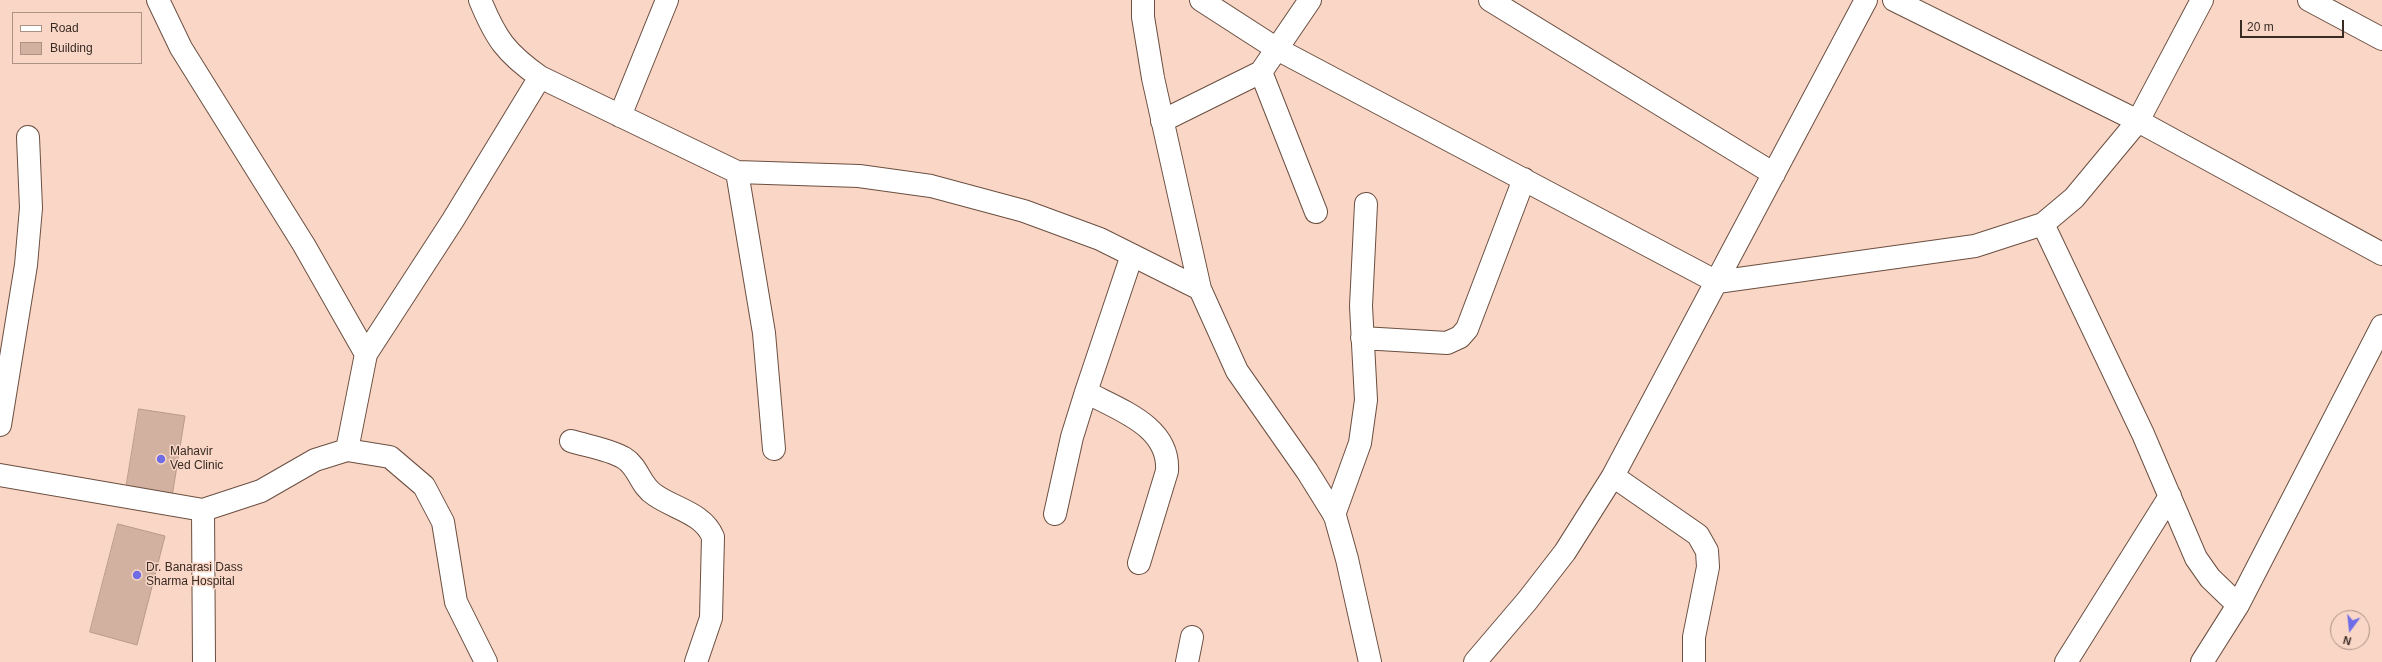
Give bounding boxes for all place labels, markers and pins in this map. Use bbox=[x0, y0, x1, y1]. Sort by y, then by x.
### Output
place label: Mahavir Ved Clinic bbox=[170, 445, 223, 473]
marker: Mahavir Ved Clinic bbox=[155, 453, 167, 465]
place label: Dr. Banarasi Dass Sharma Hospital bbox=[146, 561, 243, 589]
marker: Dr. Banarasi Dass Sharma Hospital bbox=[131, 569, 143, 581]

